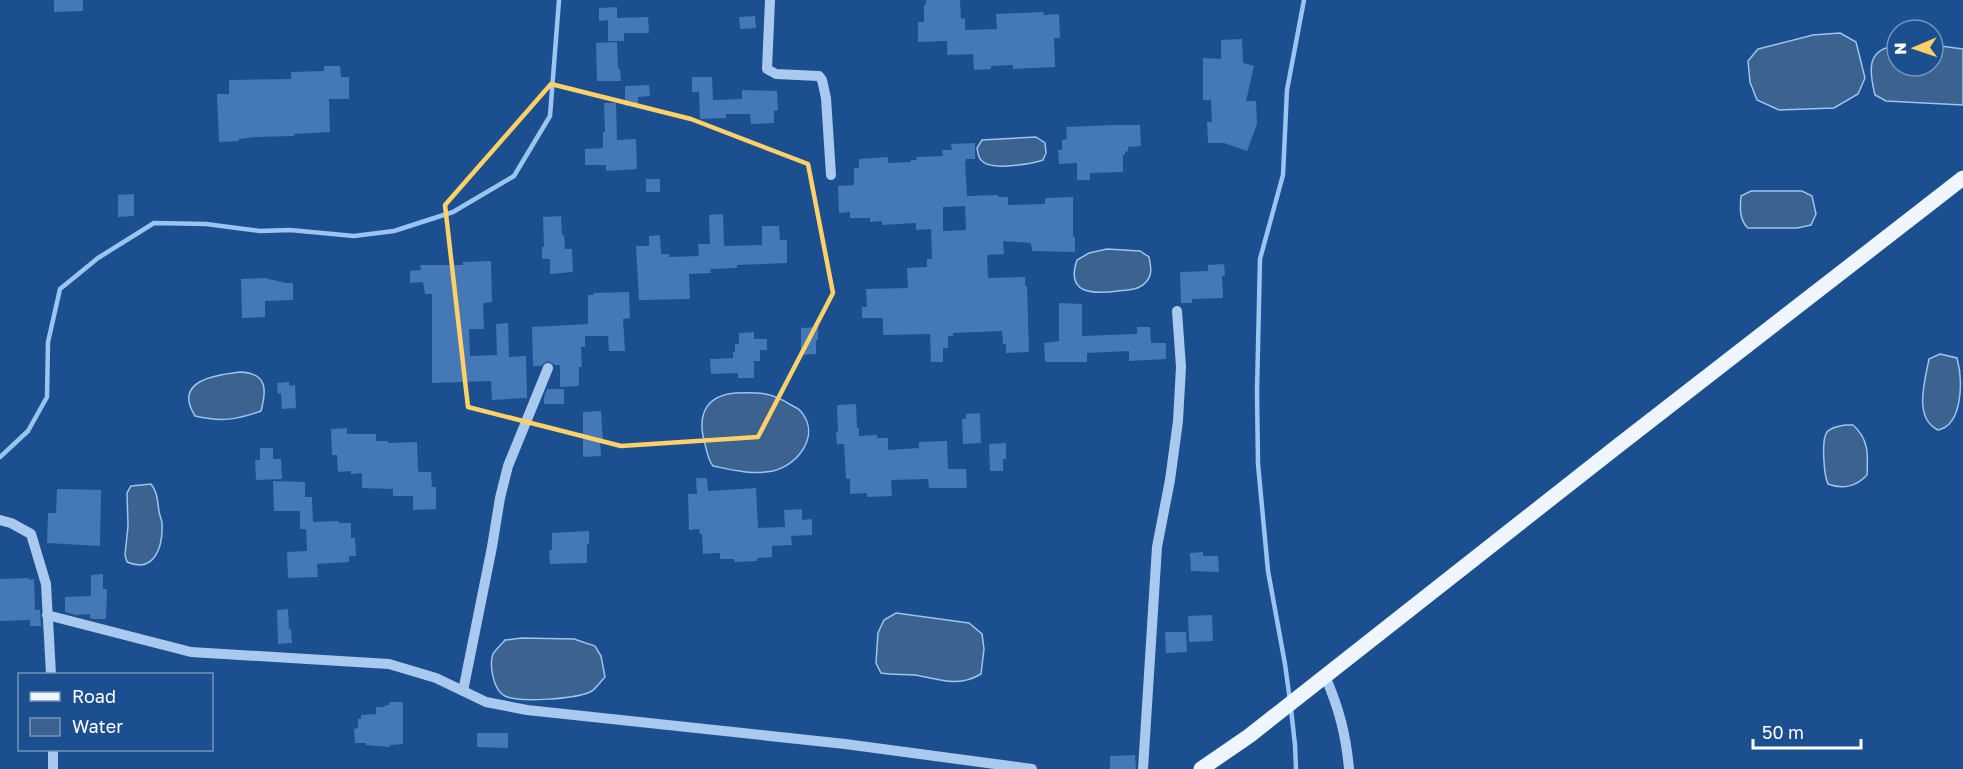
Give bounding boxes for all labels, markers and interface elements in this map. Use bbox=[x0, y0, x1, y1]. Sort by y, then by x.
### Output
north arrow bbox=[1885, 18, 1945, 78]
text: N bbox=[1890, 42, 1910, 55]
legend bbox=[18, 673, 213, 751]
text: Road bbox=[72, 685, 116, 707]
scale bar bbox=[1753, 712, 1861, 750]
text: Water bbox=[72, 715, 123, 737]
text: 50 m bbox=[1762, 721, 1804, 743]

